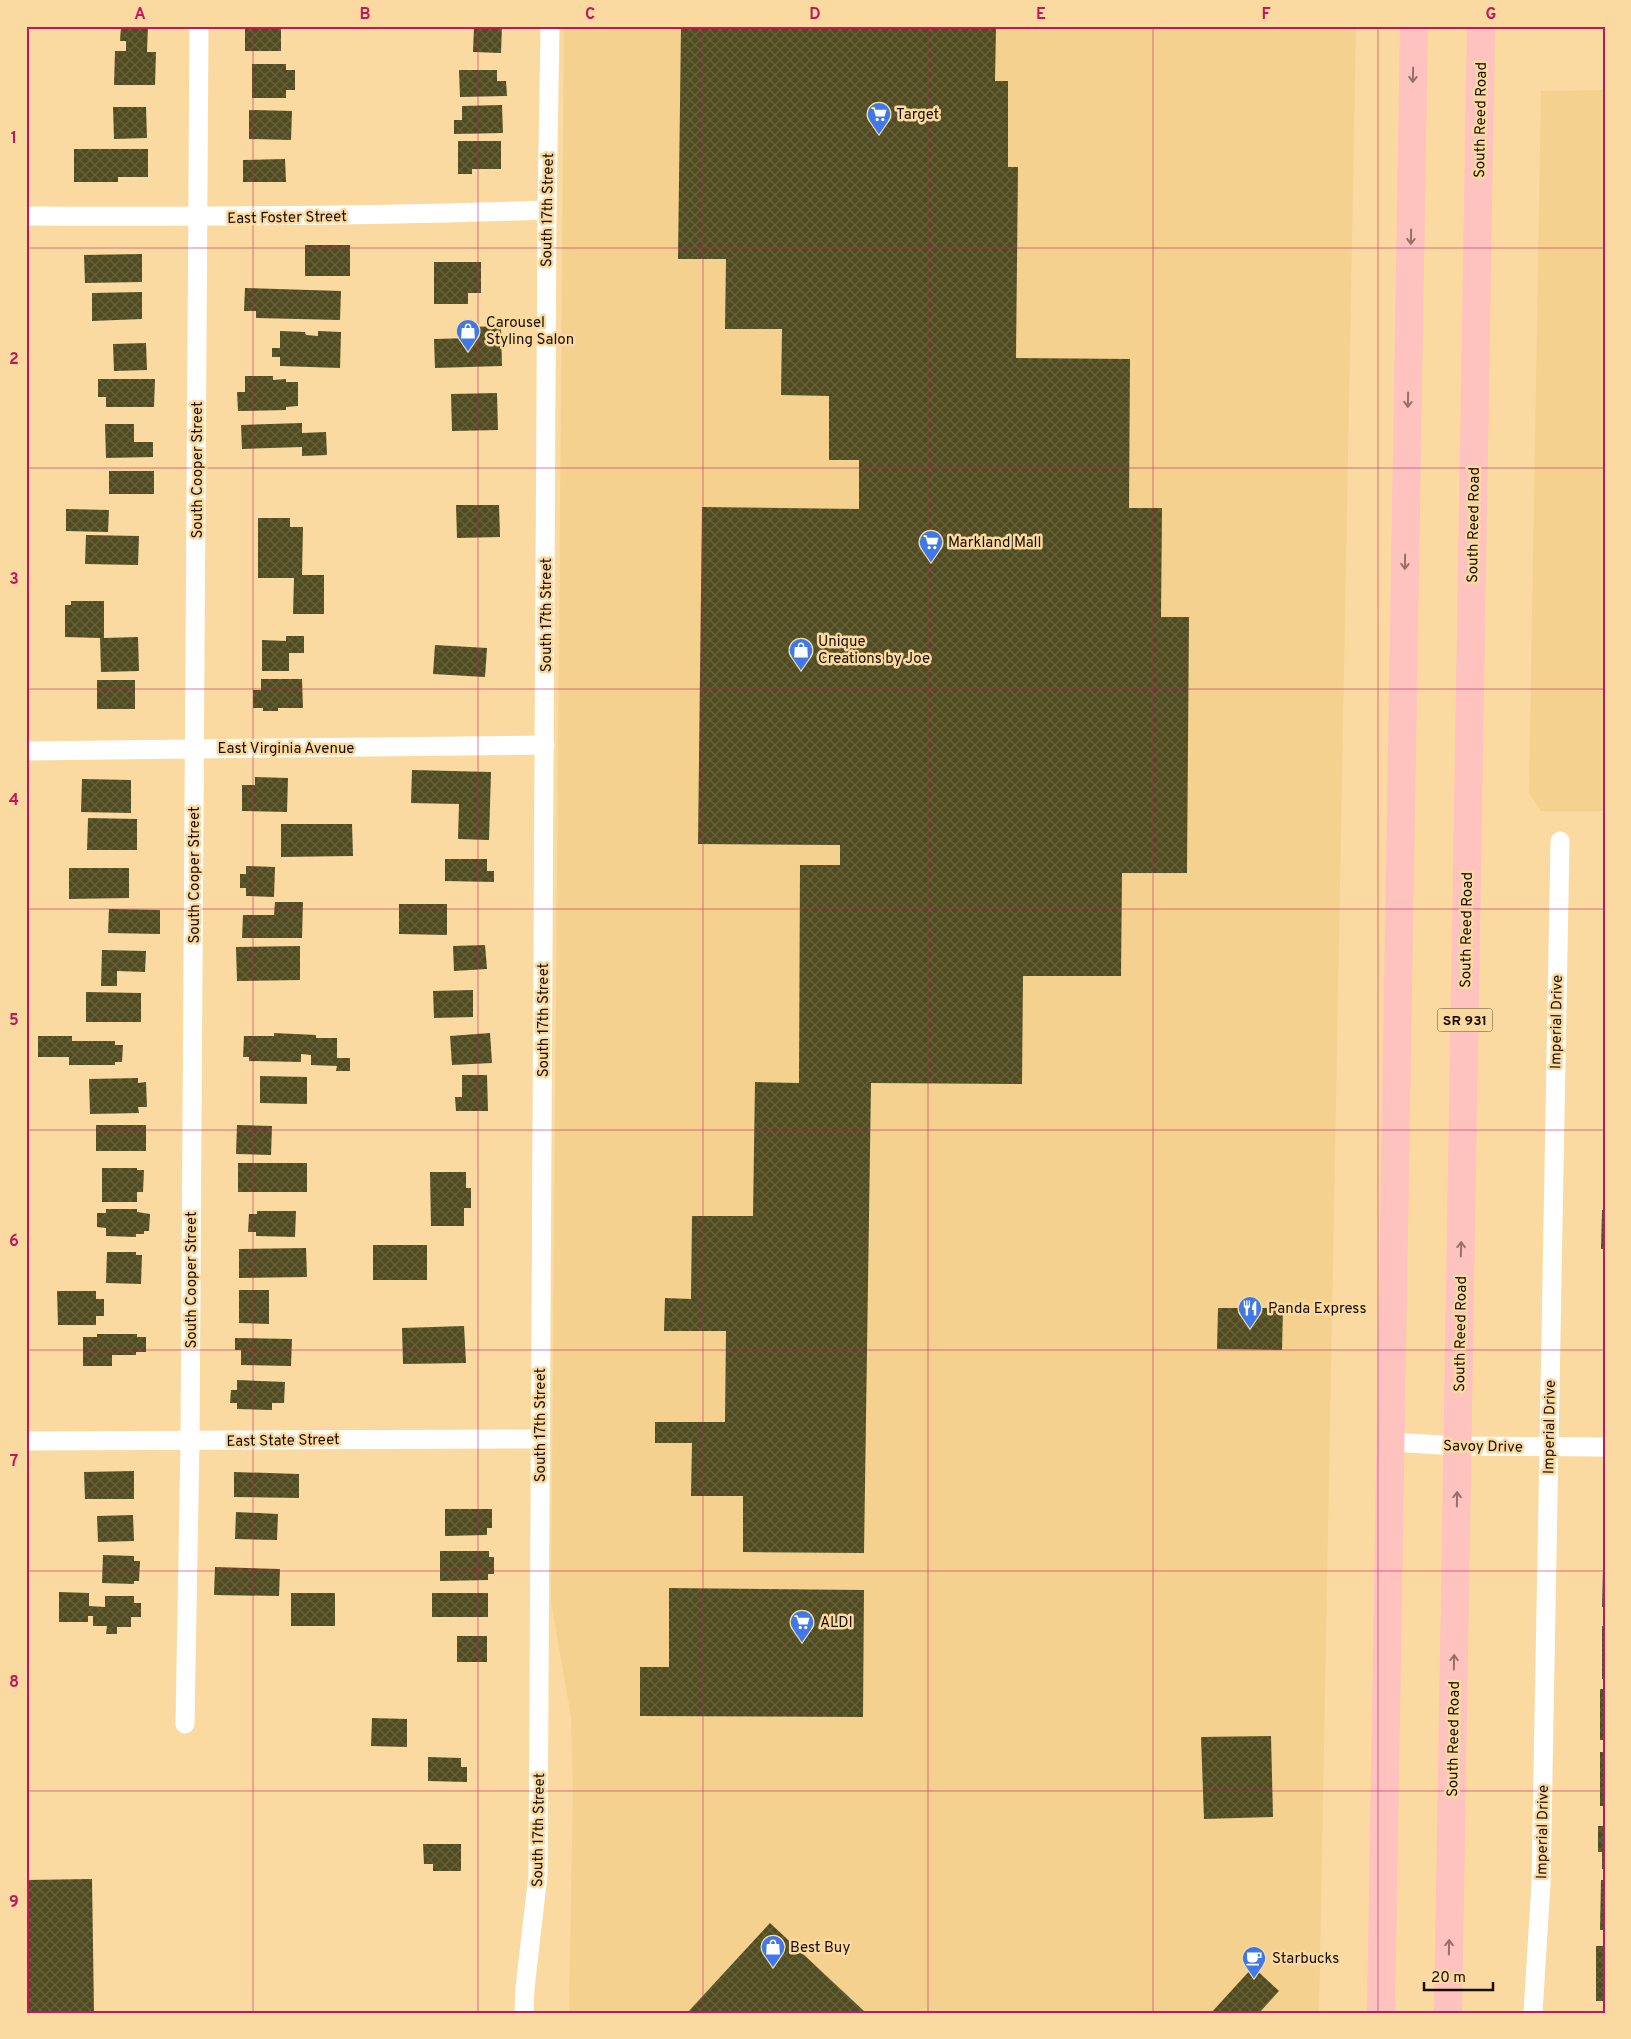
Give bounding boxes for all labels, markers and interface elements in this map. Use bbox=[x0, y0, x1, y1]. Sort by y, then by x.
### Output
text: A bbox=[134, 5, 146, 25]
text: B bbox=[359, 5, 371, 25]
text: C bbox=[585, 5, 595, 25]
text: D bbox=[809, 5, 821, 25]
text: E bbox=[1036, 5, 1046, 25]
text: F bbox=[1261, 5, 1271, 25]
text: G bbox=[1486, 5, 1496, 25]
street label: South Reed Road bbox=[1471, 62, 1492, 178]
one-way arrow bbox=[1409, 67, 1418, 83]
supermarket icon: Target bbox=[866, 101, 892, 135]
place label: Target bbox=[896, 106, 939, 125]
text: 1 bbox=[11, 129, 17, 149]
street label: South 17th Street bbox=[538, 153, 559, 267]
street label: East Foster Street bbox=[227, 208, 347, 229]
one-way arrow bbox=[1406, 229, 1416, 245]
place label: Carousel Styling Salon bbox=[486, 314, 574, 350]
shop icon: Carousel Styling Salon bbox=[455, 318, 481, 352]
text: 2 bbox=[9, 350, 19, 370]
one-way arrow bbox=[1403, 392, 1413, 408]
street label: South Cooper Street bbox=[189, 401, 208, 539]
street label: South Reed Road bbox=[1464, 467, 1485, 583]
supermarket icon: Markland Mall bbox=[918, 529, 944, 563]
place label: Markland Mall bbox=[948, 534, 1041, 553]
one-way arrow bbox=[1401, 554, 1410, 570]
street label: South 17th Street bbox=[538, 558, 557, 672]
text: 3 bbox=[9, 570, 19, 590]
place label: Unique Creations by Joe bbox=[818, 633, 930, 669]
shop icon: Unique Creations by Joe bbox=[788, 637, 814, 671]
street label: East Virginia Avenue bbox=[218, 740, 354, 759]
text: 4 bbox=[9, 791, 19, 811]
street label: South Cooper Street bbox=[186, 806, 205, 944]
street label: South Reed Road bbox=[1457, 872, 1478, 988]
street label: South 17th Street bbox=[535, 963, 554, 1077]
street label: Imperial Drive bbox=[1547, 975, 1568, 1069]
road number: SR 931 bbox=[1438, 1008, 1492, 1032]
text: 5 bbox=[9, 1011, 19, 1031]
street label: South Cooper Street bbox=[183, 1211, 202, 1349]
text: 6 bbox=[9, 1232, 19, 1252]
one-way arrow bbox=[1456, 1241, 1466, 1258]
street label: South Reed Road bbox=[1451, 1276, 1472, 1392]
restaurant icon: Panda Express bbox=[1237, 1295, 1263, 1329]
place label: Panda Express bbox=[1268, 1300, 1366, 1319]
street label: South 17th Street bbox=[532, 1368, 551, 1482]
street label: Imperial Drive bbox=[1540, 1380, 1561, 1474]
street label: East State Street bbox=[226, 1431, 340, 1452]
street label: Savoy Drive bbox=[1443, 1437, 1523, 1458]
text: 7 bbox=[10, 1452, 18, 1472]
one-way arrow bbox=[1452, 1491, 1462, 1508]
supermarket icon: ALDI bbox=[789, 1609, 815, 1643]
place label: ALDI bbox=[820, 1614, 853, 1633]
one-way arrow bbox=[1449, 1654, 1459, 1670]
text: 8 bbox=[9, 1673, 19, 1693]
street label: South Reed Road bbox=[1444, 1681, 1465, 1797]
street label: South 17th Street bbox=[529, 1773, 550, 1887]
street label: Imperial Drive bbox=[1533, 1785, 1554, 1879]
text: 9 bbox=[9, 1893, 19, 1913]
shop icon: Best Buy bbox=[760, 1934, 786, 1968]
place label: Best Buy bbox=[790, 1939, 850, 1958]
one-way arrow bbox=[1444, 1939, 1454, 1955]
cafe icon: Starbucks bbox=[1241, 1945, 1267, 1979]
place label: Starbucks bbox=[1272, 1950, 1339, 1969]
scale bar bbox=[1424, 1959, 1492, 1991]
text: 20 m bbox=[1431, 1969, 1466, 1988]

